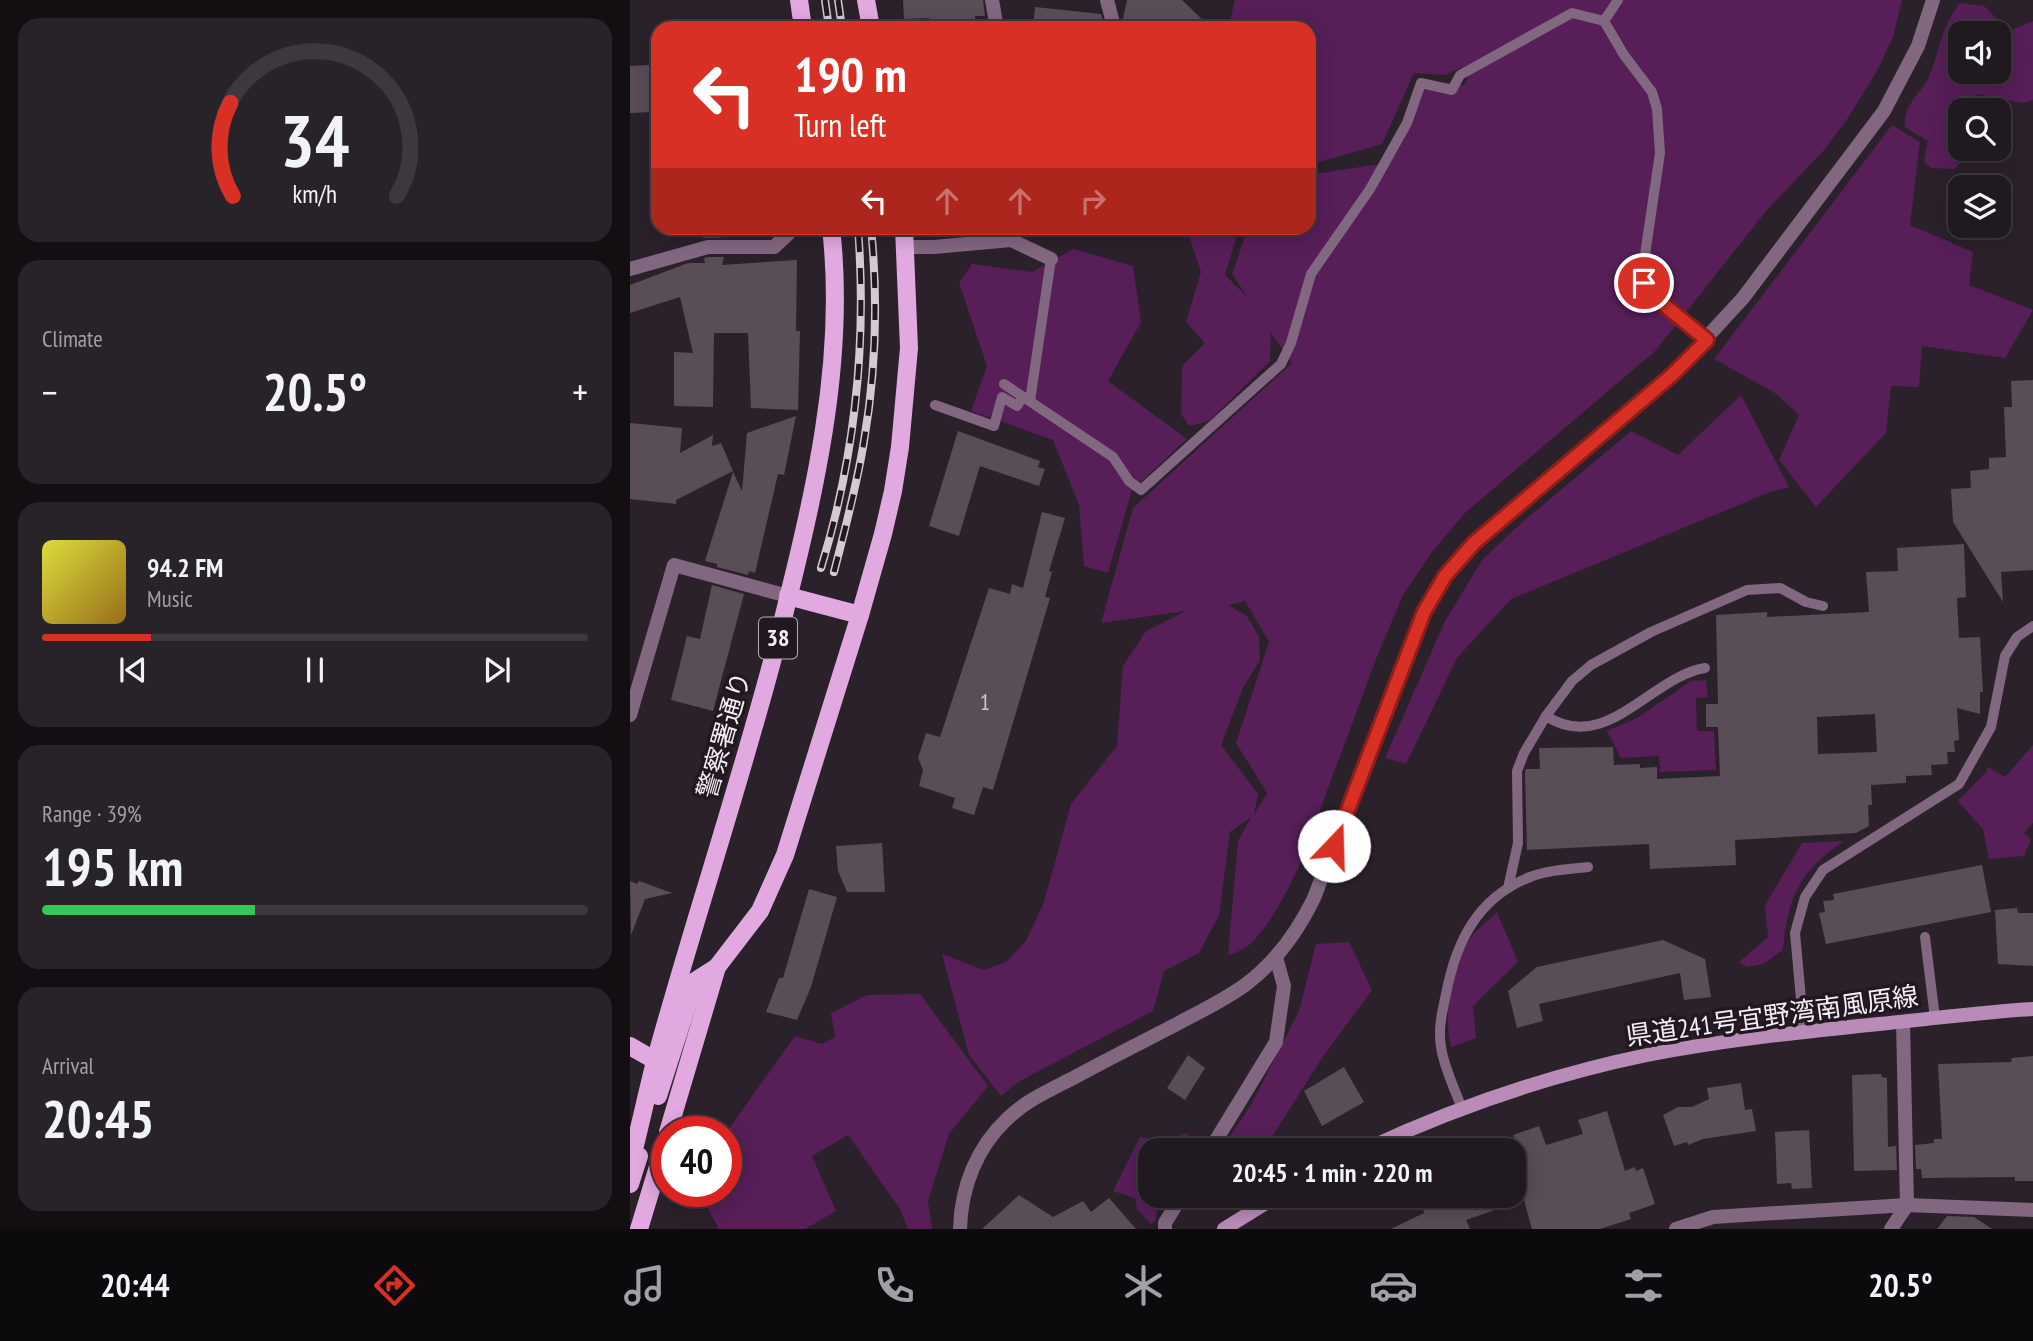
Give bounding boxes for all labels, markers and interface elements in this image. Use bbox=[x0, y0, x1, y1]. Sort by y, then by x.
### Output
map controls bbox=[1948, 21, 2011, 238]
button: sound bbox=[1948, 21, 2011, 84]
text: 190 m bbox=[794, 42, 907, 106]
icon: left bbox=[679, 49, 770, 140]
text: 34 bbox=[280, 92, 350, 186]
button: search bbox=[1948, 98, 2011, 161]
text: Turn left bbox=[794, 104, 886, 146]
button: layers bbox=[1948, 175, 2011, 238]
text: km/h bbox=[293, 178, 337, 210]
icon: left bbox=[855, 182, 893, 220]
icon: ahead bbox=[928, 182, 966, 220]
icon: ahead bbox=[1001, 182, 1039, 220]
icon: right bbox=[1074, 182, 1112, 220]
pin bbox=[1614, 253, 1674, 313]
icon: arrive bbox=[1625, 264, 1663, 302]
text: Climate bbox=[42, 324, 103, 353]
text: 20.5° bbox=[263, 358, 367, 425]
text: − bbox=[42, 367, 58, 416]
text: + bbox=[572, 367, 588, 416]
text: 94.2 FM bbox=[147, 551, 223, 584]
text: Music bbox=[147, 584, 193, 613]
road number: 38 bbox=[759, 618, 797, 658]
icon: previous bbox=[114, 651, 152, 689]
icon: pause bbox=[296, 651, 334, 689]
icon: next bbox=[478, 651, 516, 689]
street label: 警察署通り bbox=[690, 668, 757, 802]
house number: 1 bbox=[980, 687, 990, 716]
text: Range · 39% bbox=[42, 799, 142, 828]
position arrow bbox=[1297, 809, 1371, 883]
text: 195 km bbox=[42, 833, 183, 900]
street label: 県道241号宜野湾南風原線 bbox=[1624, 979, 1920, 1052]
text: Arrival bbox=[42, 1051, 94, 1080]
text: 20:45 bbox=[42, 1085, 154, 1152]
speed limit sign: 40 bbox=[651, 1116, 742, 1207]
text: 20:45 · 1 min · 220 m bbox=[1232, 1156, 1432, 1189]
icon: directions bbox=[370, 1261, 419, 1310]
icon: music bbox=[620, 1261, 669, 1310]
icon: phone bbox=[870, 1261, 919, 1310]
icon: climate bbox=[1119, 1261, 1168, 1310]
icon: car bbox=[1369, 1261, 1418, 1310]
icon: filters bbox=[1619, 1261, 1668, 1310]
text: 20:44 bbox=[100, 1264, 170, 1306]
text: 20.5° bbox=[1868, 1264, 1933, 1306]

